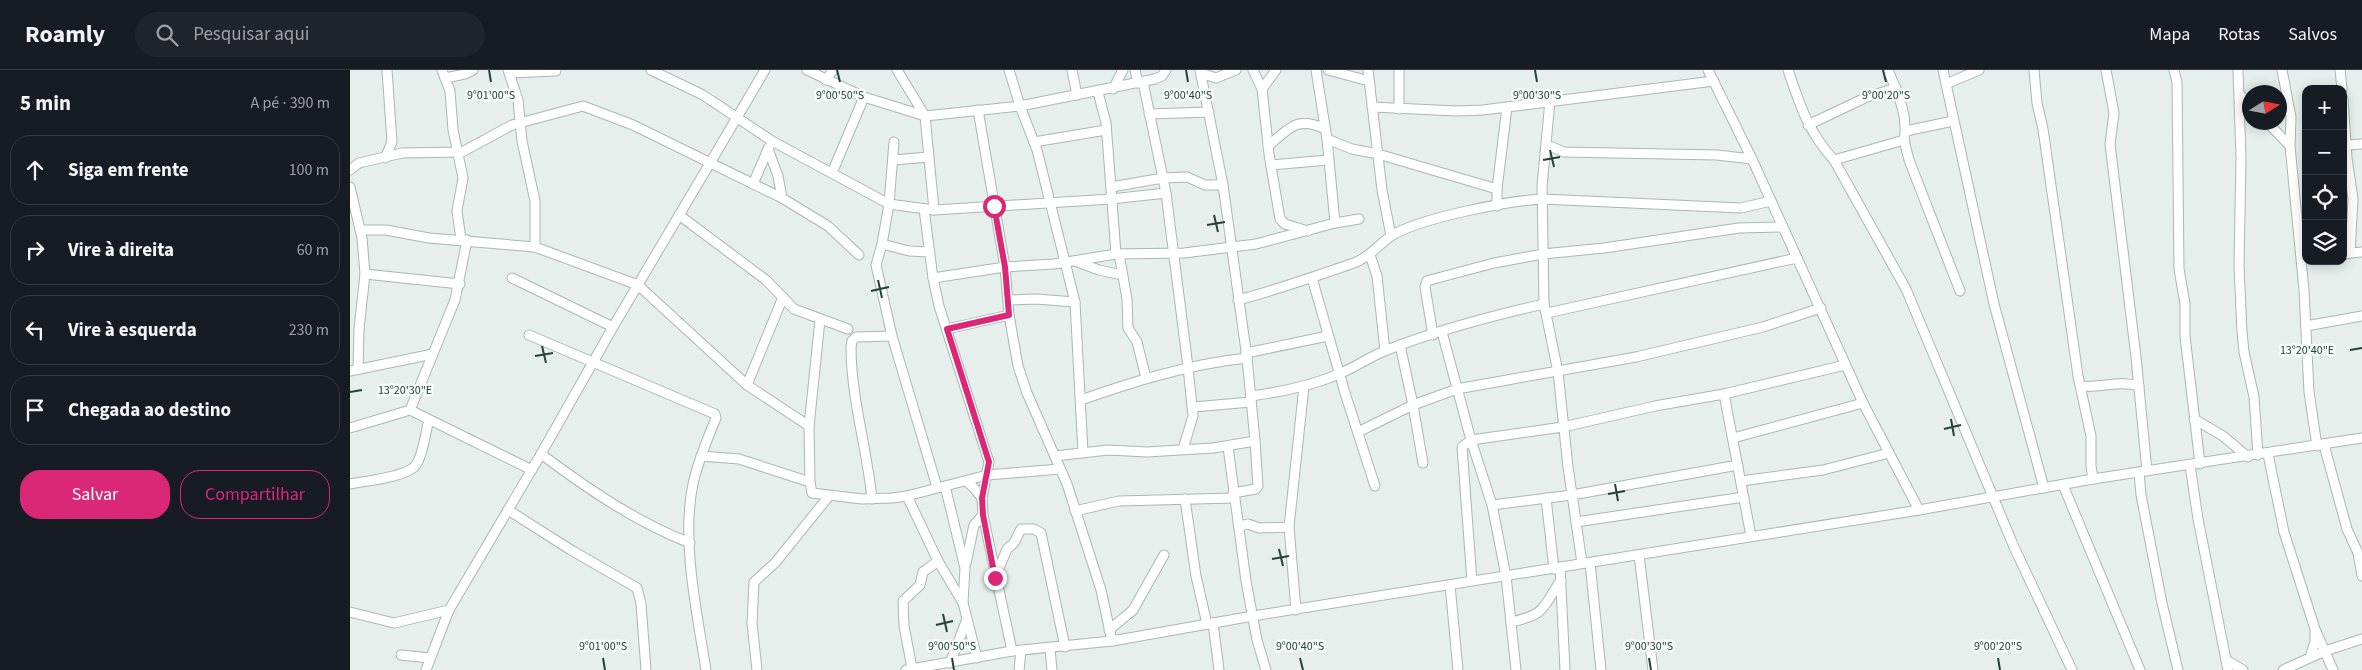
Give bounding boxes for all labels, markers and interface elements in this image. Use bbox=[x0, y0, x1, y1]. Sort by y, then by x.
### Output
search box bbox=[135, 12, 485, 57]
text: Roamly bbox=[25, 17, 105, 52]
icon: search bbox=[153, 21, 181, 49]
text: Pesquisar aqui bbox=[193, 21, 309, 48]
text: Mapa bbox=[2149, 22, 2190, 47]
text: Rotas bbox=[2218, 22, 2260, 47]
text: Salvos bbox=[2288, 22, 2337, 47]
north arrow bbox=[2242, 85, 2287, 130]
map controls bbox=[2302, 85, 2347, 265]
button: + bbox=[2302, 85, 2347, 130]
text: 9°01'00"S bbox=[467, 87, 515, 104]
text: 9°00'50"S bbox=[816, 87, 864, 104]
text: 9°00'40"S bbox=[1164, 87, 1212, 104]
text: 9°00'30"S bbox=[1513, 87, 1561, 104]
text: 9°00'20"S bbox=[1862, 87, 1910, 104]
text: 5 min bbox=[20, 88, 71, 118]
text: A pé · 390 m bbox=[251, 92, 330, 114]
button: − bbox=[2302, 130, 2347, 175]
icon: ahead bbox=[21, 156, 49, 184]
text: Siga em frente bbox=[68, 157, 189, 184]
text: 100 m bbox=[289, 159, 329, 181]
button: locate bbox=[2302, 175, 2347, 220]
route start bbox=[983, 195, 1006, 218]
button: layers bbox=[2302, 220, 2347, 265]
icon: right bbox=[21, 236, 49, 264]
text: Vire à direita bbox=[68, 237, 174, 264]
text: 60 m bbox=[297, 239, 329, 261]
icon: left bbox=[21, 316, 49, 344]
text: Vire à esquerda bbox=[68, 317, 197, 344]
text: 230 m bbox=[289, 319, 329, 341]
text: 13°20'40"E bbox=[2280, 342, 2334, 359]
text: 13°20'30"E bbox=[378, 382, 432, 399]
icon: arrive bbox=[21, 396, 49, 424]
text: Chegada ao destino bbox=[68, 397, 231, 424]
button: Salvar bbox=[20, 470, 170, 519]
button: Compartilhar bbox=[180, 470, 330, 519]
route end bbox=[984, 567, 1007, 590]
text: 9°01'00"S bbox=[579, 638, 627, 655]
text: 9°00'50"S bbox=[928, 638, 976, 655]
text: 9°00'40"S bbox=[1276, 638, 1324, 655]
text: 9°00'30"S bbox=[1625, 638, 1673, 655]
text: 9°00'20"S bbox=[1974, 638, 2022, 655]

